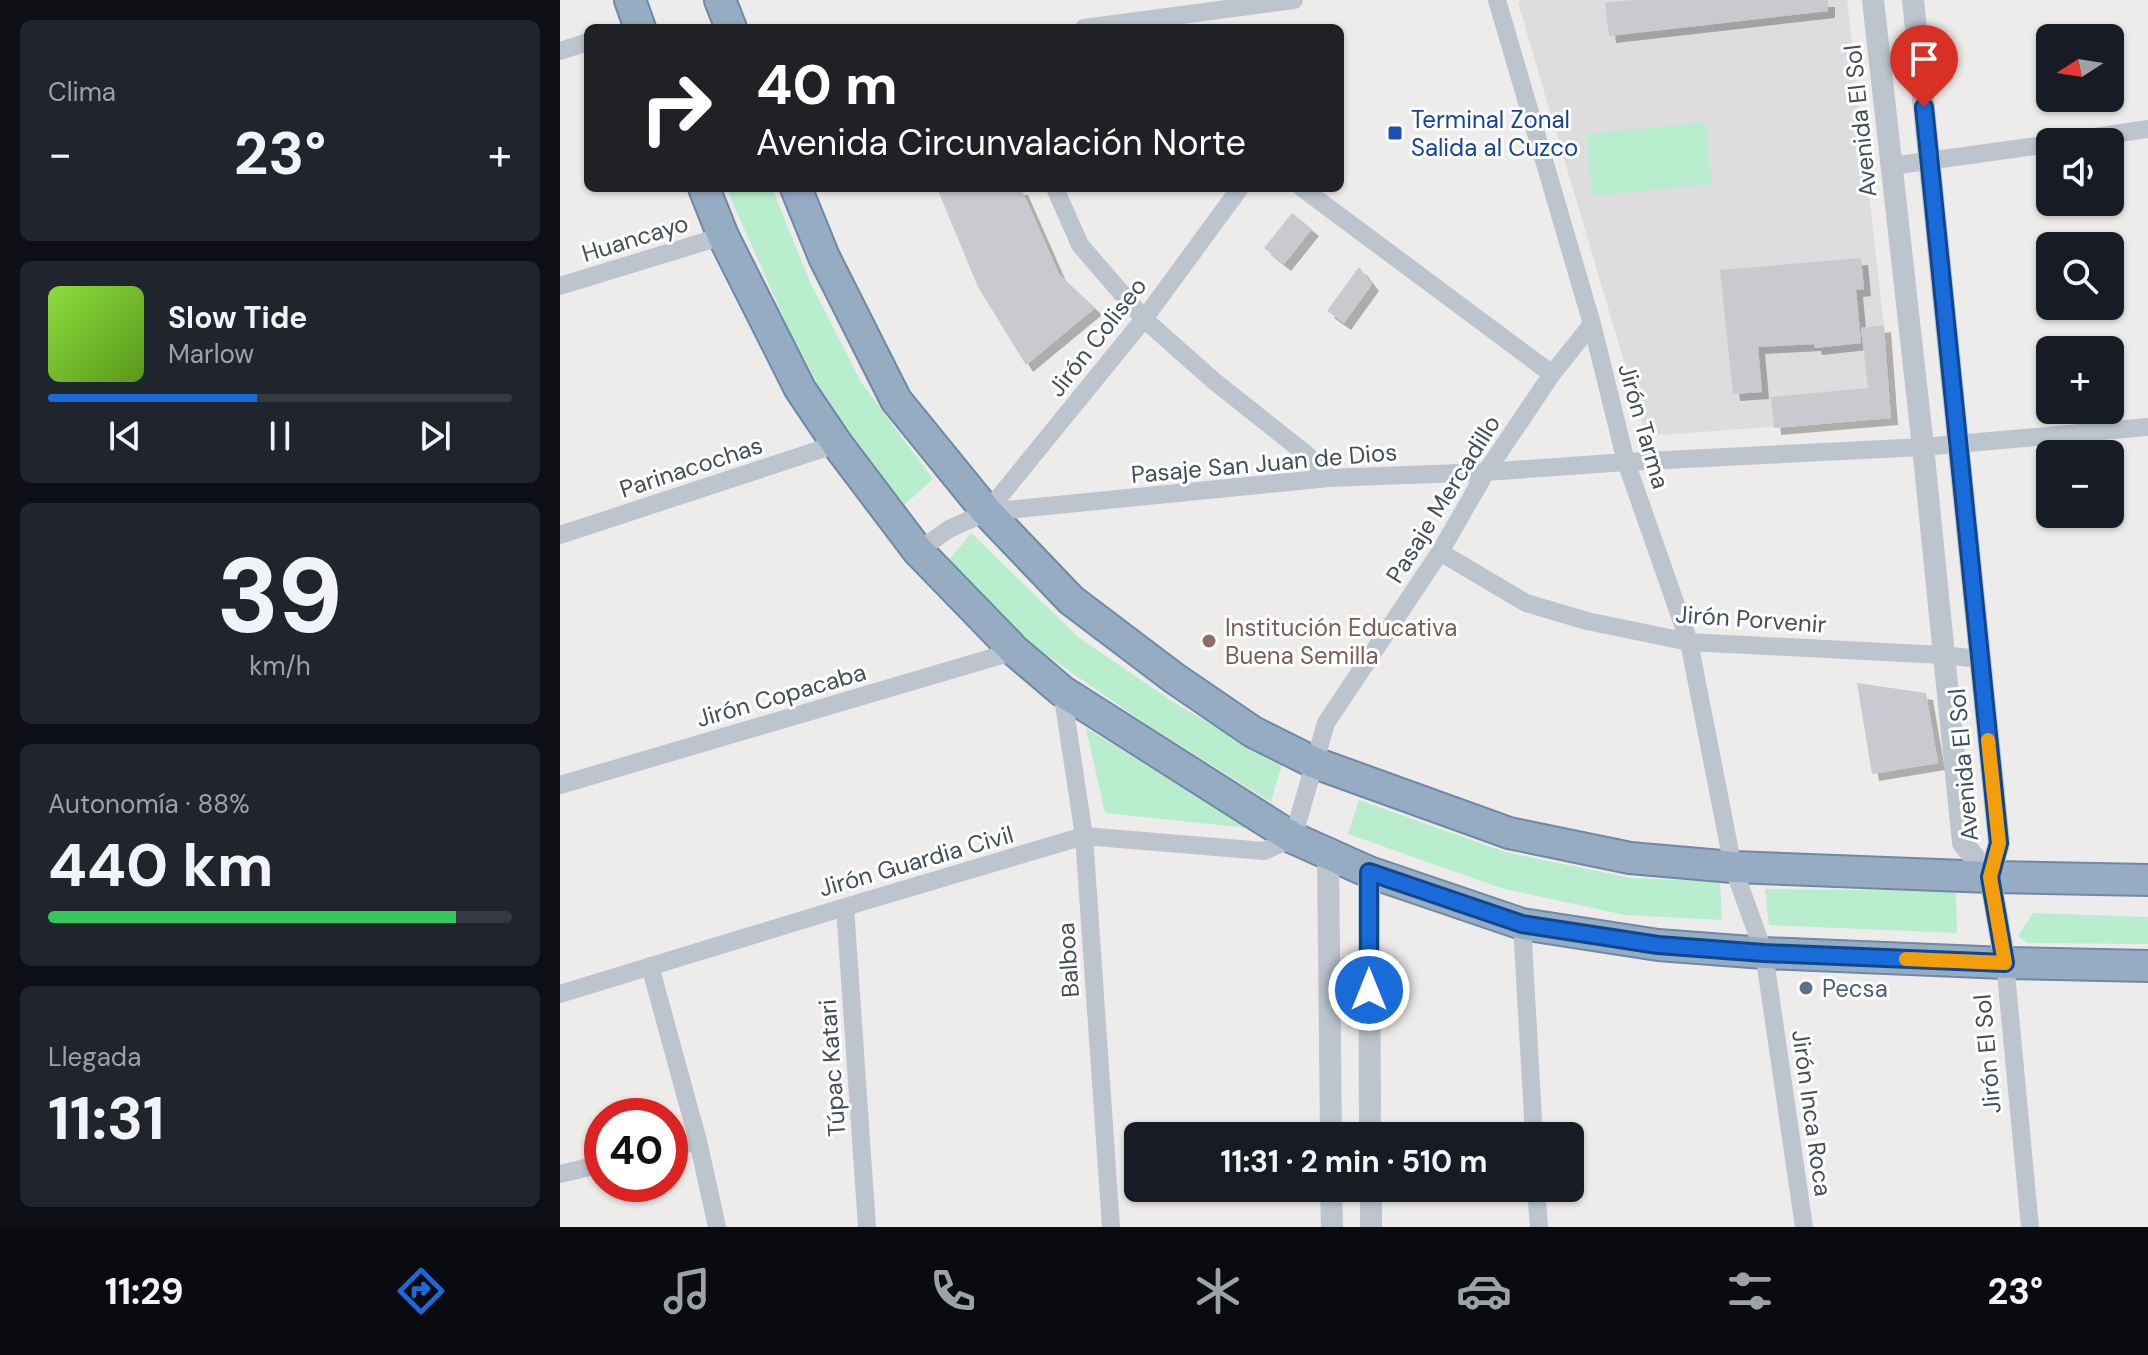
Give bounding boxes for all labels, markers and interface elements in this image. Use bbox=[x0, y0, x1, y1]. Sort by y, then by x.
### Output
north arrow bbox=[2036, 24, 2124, 112]
map controls bbox=[2036, 24, 2124, 528]
pin bbox=[1890, 25, 1958, 107]
icon: arrive bbox=[1902, 37, 1946, 81]
street label: Avenida El Sol bbox=[1837, 43, 1883, 199]
text: 40 m bbox=[756, 48, 898, 121]
icon: right bbox=[624, 56, 728, 160]
text: Clima bbox=[48, 75, 116, 109]
place label: Terminal Zonal Salida al Cuzco bbox=[1411, 104, 1578, 163]
text: 23° bbox=[234, 114, 326, 193]
text: Avenida Circunvalación Norte bbox=[756, 119, 1246, 166]
marker: Terminal Zonal Salida al Cuzco bbox=[1386, 124, 1404, 142]
text: − bbox=[48, 125, 72, 183]
text: + bbox=[488, 125, 512, 183]
button: sound bbox=[2036, 128, 2124, 216]
street label: Huancayo bbox=[578, 207, 692, 269]
button: search bbox=[2036, 232, 2124, 320]
street label: Jirón Coliseo bbox=[1041, 271, 1153, 403]
text: Slow Tide bbox=[168, 298, 307, 337]
button: + bbox=[2036, 336, 2124, 424]
text: Marlow bbox=[168, 337, 254, 371]
street label: Jirón Tarma bbox=[1611, 360, 1677, 492]
street label: Pasaje Mercadillo bbox=[1379, 409, 1507, 589]
icon: previous bbox=[103, 414, 147, 458]
icon: pause bbox=[258, 414, 302, 458]
icon: next bbox=[413, 414, 457, 458]
street label: Parinacochas bbox=[616, 429, 766, 505]
street label: Pasaje San Juan de Dios bbox=[1130, 436, 1398, 490]
button: − bbox=[2036, 440, 2124, 528]
text: 39 bbox=[217, 529, 343, 664]
street label: Jirón Porvenir bbox=[1675, 598, 1828, 640]
place label: Institución Educativa Buena Semilla bbox=[1225, 612, 1457, 671]
marker: Institución Educativa Buena Semilla bbox=[1200, 632, 1218, 650]
text: km/h bbox=[249, 649, 311, 683]
street label: Jirón Copacaba bbox=[693, 656, 869, 734]
street label: Avenida El Sol bbox=[1941, 687, 1985, 843]
text: Autonomía · 88% bbox=[48, 787, 250, 821]
street label: Jirón Guardia Civil bbox=[815, 818, 1017, 904]
text: 440 km bbox=[48, 826, 273, 905]
street label: Balboa bbox=[1050, 921, 1086, 999]
position arrow bbox=[1327, 948, 1411, 1032]
place label: Pecsa bbox=[1822, 973, 1888, 1004]
marker: Pecsa bbox=[1797, 979, 1815, 997]
street label: Jirón El Sol bbox=[1966, 993, 2008, 1115]
street label: Túpac Katari bbox=[812, 998, 852, 1138]
street label: Jirón Inca Roca bbox=[1785, 1028, 1839, 1198]
text: Llegada bbox=[48, 1040, 141, 1074]
text: 11:31 bbox=[48, 1079, 165, 1158]
speed limit sign: 40 bbox=[584, 1098, 688, 1202]
text: 11:31 · 2 min · 510 m bbox=[1221, 1142, 1487, 1181]
icon: directions bbox=[393, 1263, 449, 1319]
icon: music bbox=[659, 1263, 715, 1319]
icon: phone bbox=[925, 1263, 981, 1319]
icon: climate bbox=[1190, 1263, 1246, 1319]
icon: car bbox=[1456, 1263, 1512, 1319]
icon: filters bbox=[1722, 1263, 1778, 1319]
text: 11:29 bbox=[105, 1268, 184, 1315]
text: 23° bbox=[1988, 1268, 2043, 1315]

